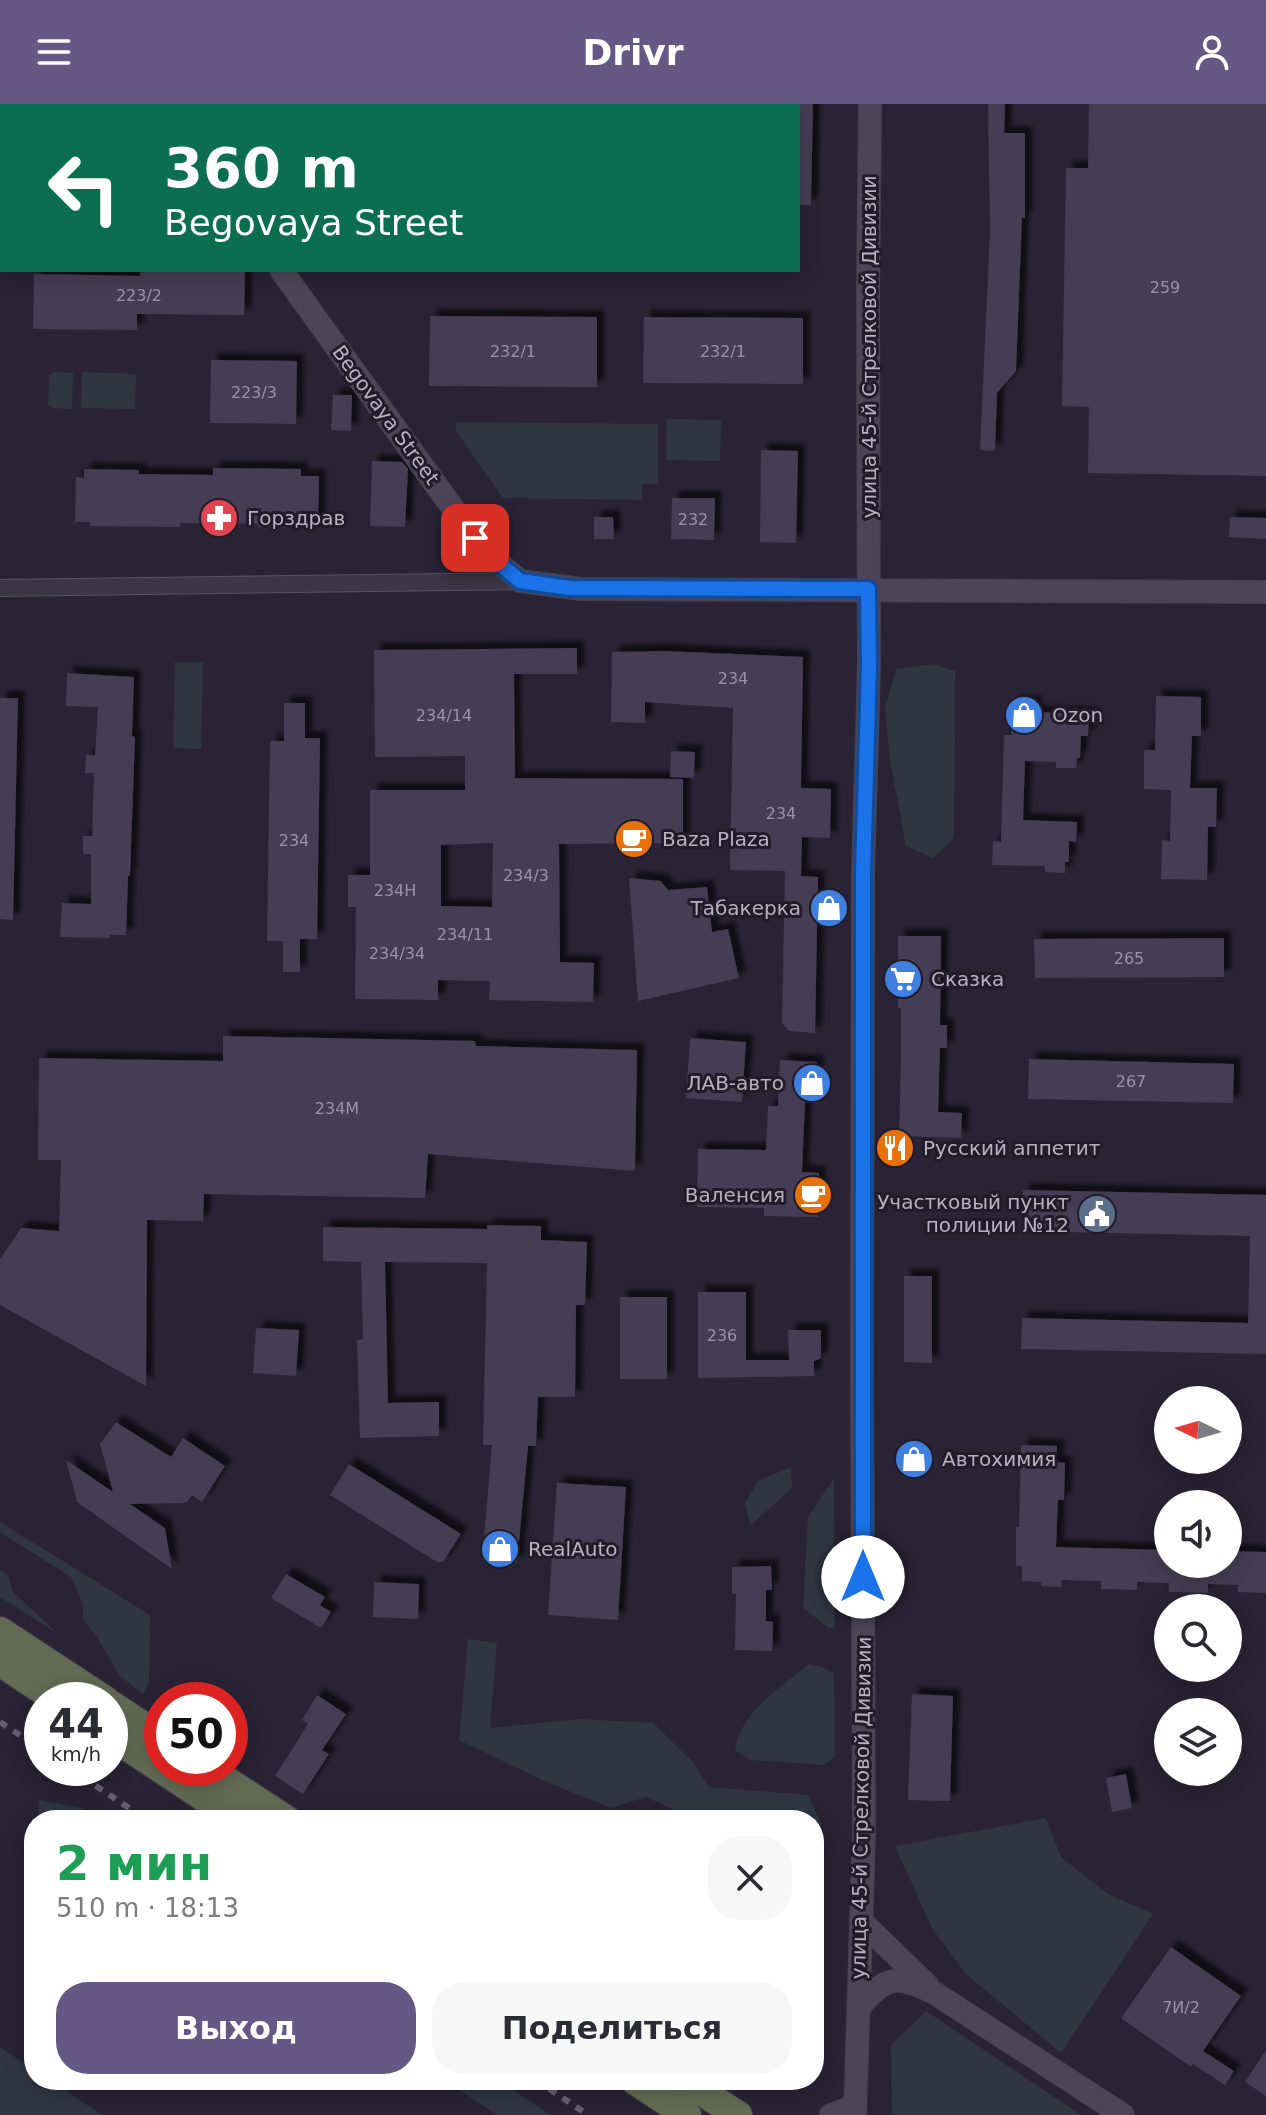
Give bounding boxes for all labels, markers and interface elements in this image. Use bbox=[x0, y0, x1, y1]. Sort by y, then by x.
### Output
icon: menu bbox=[32, 30, 76, 74]
icon: person bbox=[1190, 30, 1234, 74]
text: Drivr bbox=[582, 32, 684, 73]
text: 360 m bbox=[164, 135, 359, 200]
icon: left bbox=[32, 136, 136, 240]
street label: улица 45-й Стрелковой Дивизии bbox=[857, 176, 881, 519]
text: Begovaya Street bbox=[164, 202, 463, 243]
house number: 259 bbox=[1150, 278, 1180, 297]
house number: 223/2 bbox=[116, 286, 162, 305]
street label: Begovaya Street bbox=[327, 341, 445, 489]
house number: 232/1 bbox=[490, 342, 536, 361]
house number: 232/1 bbox=[700, 342, 746, 361]
house number: 223/3 bbox=[231, 383, 277, 402]
pharmacy icon: Горздрав bbox=[198, 497, 240, 539]
pin bbox=[441, 504, 509, 572]
place label: Горздрав bbox=[247, 506, 345, 530]
house number: 232 bbox=[678, 510, 708, 529]
icon: arrive bbox=[453, 516, 497, 560]
house number: 234 bbox=[718, 669, 748, 688]
shop icon: Ozon bbox=[1003, 694, 1045, 736]
place label: Ozon bbox=[1052, 703, 1103, 727]
house number: 234/14 bbox=[416, 706, 472, 725]
house number: 234 bbox=[766, 804, 796, 823]
cafe icon: Baza Plaza bbox=[613, 818, 655, 860]
place label: Baza Plaza bbox=[662, 827, 770, 851]
house number: 234 bbox=[279, 831, 309, 850]
house number: 234/3 bbox=[503, 866, 549, 885]
house number: 234Н bbox=[374, 881, 416, 900]
shop icon: Табакерка bbox=[808, 887, 850, 929]
place label: Табакерка bbox=[690, 896, 801, 920]
house number: 234/11 bbox=[437, 925, 493, 944]
house number: 234/34 bbox=[369, 944, 425, 963]
house number: 265 bbox=[1114, 949, 1144, 968]
supermarket icon: Сказка bbox=[882, 958, 924, 1000]
place label: Сказка bbox=[931, 967, 1004, 991]
shop icon: ЛАВ-авто bbox=[791, 1062, 833, 1104]
place label: ЛАВ-авто bbox=[686, 1071, 784, 1095]
house number: 267 bbox=[1116, 1072, 1146, 1091]
house number: 234М bbox=[315, 1099, 359, 1118]
restaurant icon: Русский аппетит bbox=[874, 1127, 916, 1169]
place label: Русский аппетит bbox=[923, 1136, 1101, 1160]
cafe icon: Валенсия bbox=[792, 1174, 834, 1216]
place label: Валенсия bbox=[685, 1183, 785, 1207]
place label: Участковый пункт полиции №12 bbox=[877, 1190, 1069, 1237]
public building icon: Участковый пункт полиции №12 bbox=[1076, 1193, 1118, 1235]
house number: 236 bbox=[707, 1326, 737, 1345]
north arrow bbox=[1154, 1386, 1242, 1474]
map controls bbox=[1154, 1386, 1242, 1786]
shop icon: Автохимия bbox=[893, 1438, 935, 1480]
place label: Автохимия bbox=[942, 1447, 1056, 1471]
button: sound bbox=[1154, 1490, 1242, 1578]
shop icon: RealAuto bbox=[479, 1528, 521, 1570]
position arrow bbox=[821, 1535, 905, 1619]
place label: RealAuto bbox=[528, 1537, 618, 1561]
button: search bbox=[1154, 1594, 1242, 1682]
street label: улица 45-й Стрелковой Дивизии bbox=[846, 1636, 876, 1980]
speed limit sign: 50 bbox=[144, 1682, 248, 1786]
button: layers bbox=[1154, 1698, 1242, 1786]
text: 44 bbox=[48, 1701, 104, 1747]
text: km/h bbox=[51, 1742, 101, 1766]
text: 2 мин bbox=[56, 1835, 212, 1891]
button: close bbox=[708, 1836, 792, 1920]
text: 510 m · 18:13 bbox=[56, 1893, 239, 1923]
button: Выход bbox=[56, 1982, 416, 2074]
button: Поделиться bbox=[432, 1982, 792, 2074]
house number: 7И/2 bbox=[1162, 1998, 1200, 2017]

